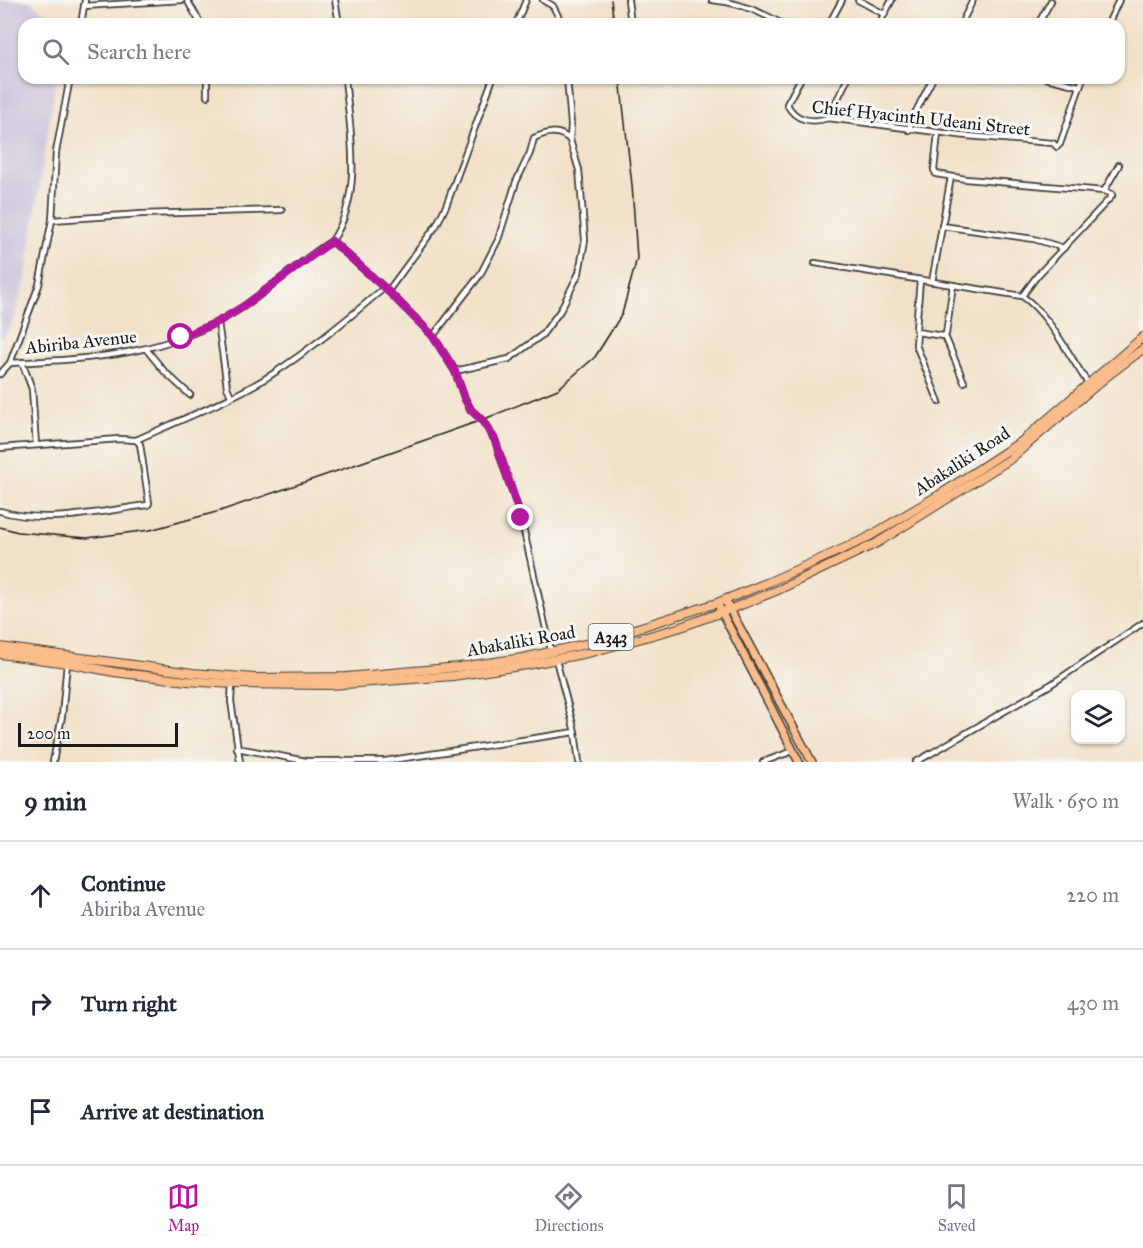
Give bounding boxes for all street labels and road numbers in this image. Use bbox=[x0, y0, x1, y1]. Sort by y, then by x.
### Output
street label: Chief Hyacinth Udeani Street bbox=[811, 96, 1032, 140]
street label: Abiriba Avenue bbox=[23, 325, 138, 359]
street label: Abakaliki Road bbox=[909, 422, 1014, 501]
street label: Abakaliki Road bbox=[464, 621, 577, 662]
road number: A343 bbox=[588, 624, 634, 650]

